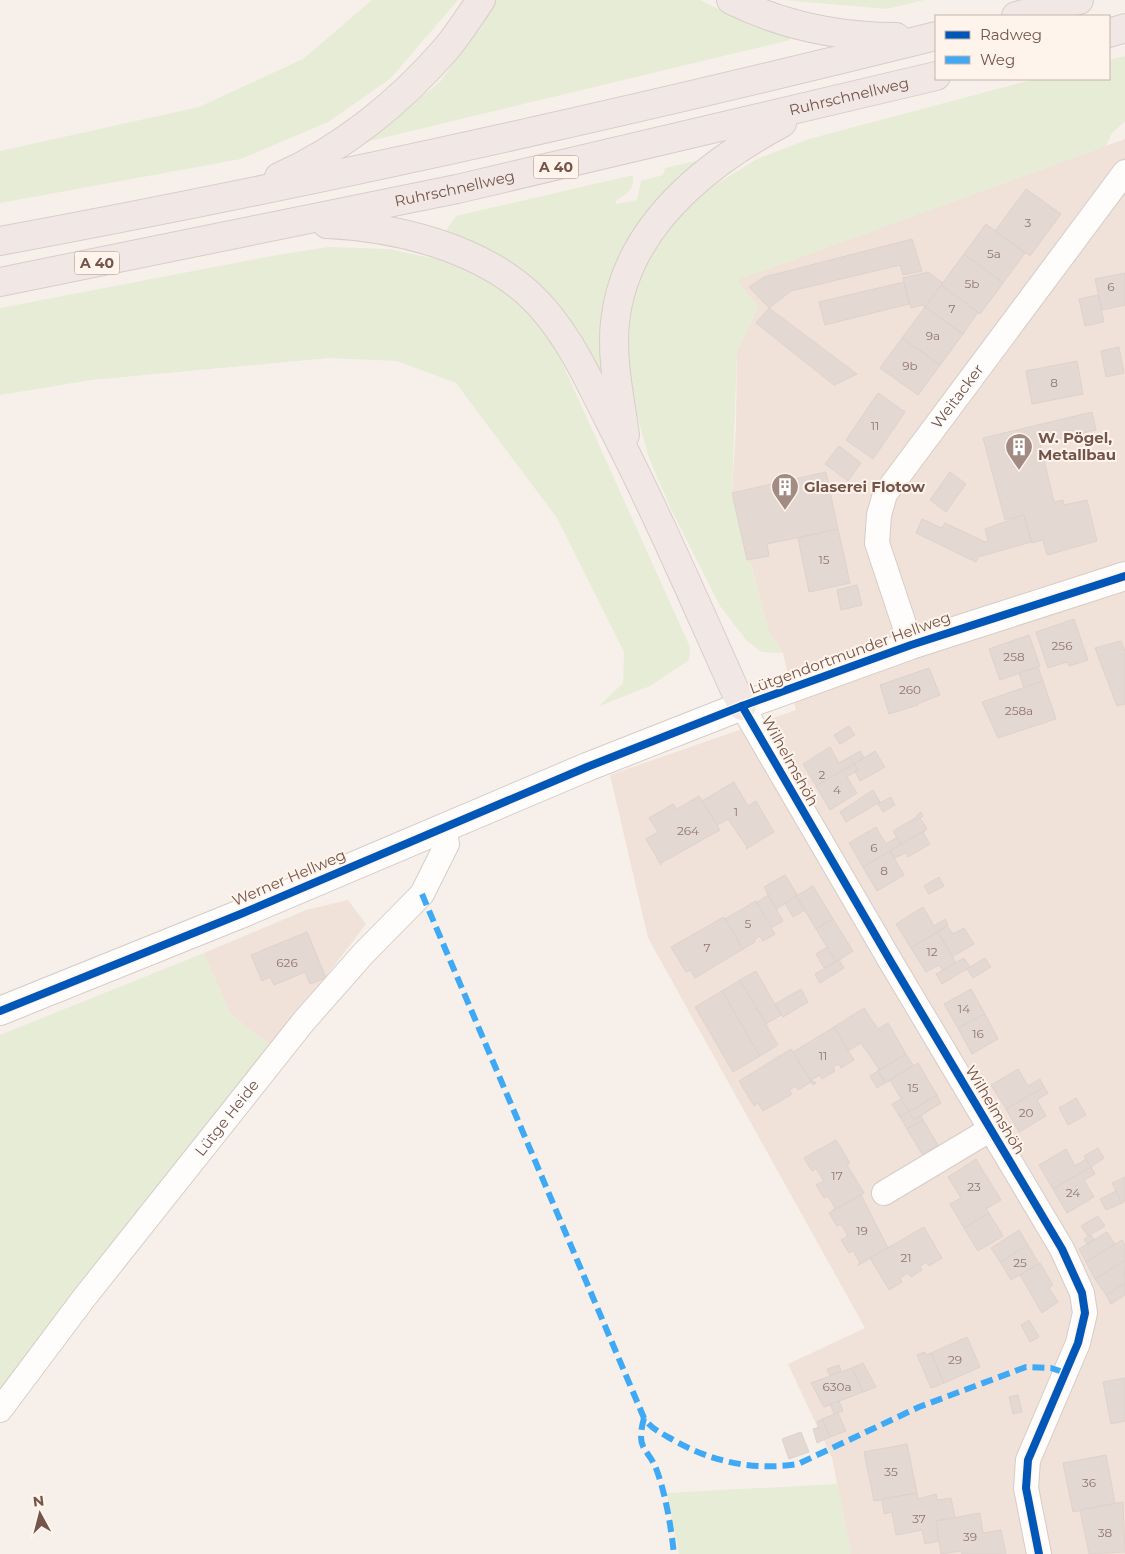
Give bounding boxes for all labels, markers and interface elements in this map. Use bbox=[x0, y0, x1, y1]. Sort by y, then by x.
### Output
legend bbox=[935, 15, 1110, 80]
text: Radweg bbox=[980, 25, 1042, 44]
text: Weg bbox=[980, 50, 1015, 69]
street label: Ruhrschnellweg bbox=[787, 73, 911, 119]
road number: A 40 bbox=[534, 156, 578, 178]
street label: Ruhrschnellweg bbox=[393, 166, 516, 211]
house number: 3 bbox=[1025, 215, 1032, 230]
house number: 5a bbox=[987, 246, 1001, 261]
road number: A 40 bbox=[74, 252, 120, 274]
house number: 5b bbox=[965, 276, 979, 291]
house number: 6 bbox=[1107, 279, 1115, 294]
house number: 7 bbox=[948, 301, 956, 316]
house number: 9a bbox=[926, 328, 940, 343]
house number: 9b bbox=[902, 358, 918, 373]
street label: Weitacker bbox=[927, 360, 987, 432]
house number: 8 bbox=[1050, 375, 1058, 390]
house number: 11 bbox=[871, 418, 879, 433]
place label: W. Pögel, Metallbau bbox=[1038, 428, 1116, 464]
building icon: W. Pögel, Metallbau bbox=[1004, 432, 1034, 471]
building icon: Glaserei Flotow bbox=[770, 472, 800, 511]
place label: Glaserei Flotow bbox=[804, 477, 926, 496]
house number: 15 bbox=[818, 552, 830, 567]
street label: Lütgendortmunder Hellweg bbox=[747, 607, 953, 698]
house number: 256 bbox=[1052, 638, 1072, 653]
house number: 258 bbox=[1003, 649, 1025, 664]
house number: 260 bbox=[899, 682, 921, 697]
house number: 258a bbox=[1005, 703, 1033, 718]
street label: Wilhelmshöh bbox=[758, 712, 823, 809]
house number: 2 bbox=[819, 767, 826, 782]
house number: 4 bbox=[833, 782, 841, 797]
house number: 1 bbox=[734, 804, 738, 819]
house number: 264 bbox=[677, 823, 699, 838]
house number: 6 bbox=[870, 840, 878, 855]
street label: Werner Hellweg bbox=[229, 845, 348, 910]
house number: 8 bbox=[880, 863, 888, 878]
house number: 5 bbox=[745, 916, 752, 931]
house number: 7 bbox=[703, 940, 711, 955]
house number: 12 bbox=[926, 944, 938, 959]
house number: 626 bbox=[276, 955, 298, 970]
house number: 14 bbox=[958, 1001, 970, 1016]
house number: 16 bbox=[972, 1026, 984, 1041]
house number: 11 bbox=[819, 1048, 827, 1063]
street label: Wilhelmshöh bbox=[961, 1062, 1029, 1158]
street label: Lütge Heide bbox=[190, 1075, 263, 1160]
house number: 15 bbox=[907, 1080, 919, 1095]
house number: 20 bbox=[1019, 1105, 1033, 1120]
house number: 17 bbox=[831, 1168, 843, 1183]
house number: 23 bbox=[967, 1179, 981, 1194]
house number: 24 bbox=[1066, 1185, 1080, 1200]
house number: 19 bbox=[856, 1223, 868, 1238]
house number: 21 bbox=[900, 1250, 912, 1265]
house number: 25 bbox=[1013, 1255, 1027, 1270]
house number: 29 bbox=[948, 1352, 962, 1367]
house number: 630a bbox=[822, 1379, 852, 1394]
house number: 35 bbox=[884, 1464, 898, 1479]
house number: 36 bbox=[1082, 1475, 1096, 1490]
north arrow bbox=[15, 1489, 65, 1539]
text: N bbox=[32, 1491, 45, 1511]
house number: 37 bbox=[912, 1511, 926, 1526]
house number: 38 bbox=[1098, 1525, 1113, 1540]
house number: 39 bbox=[963, 1529, 977, 1544]

